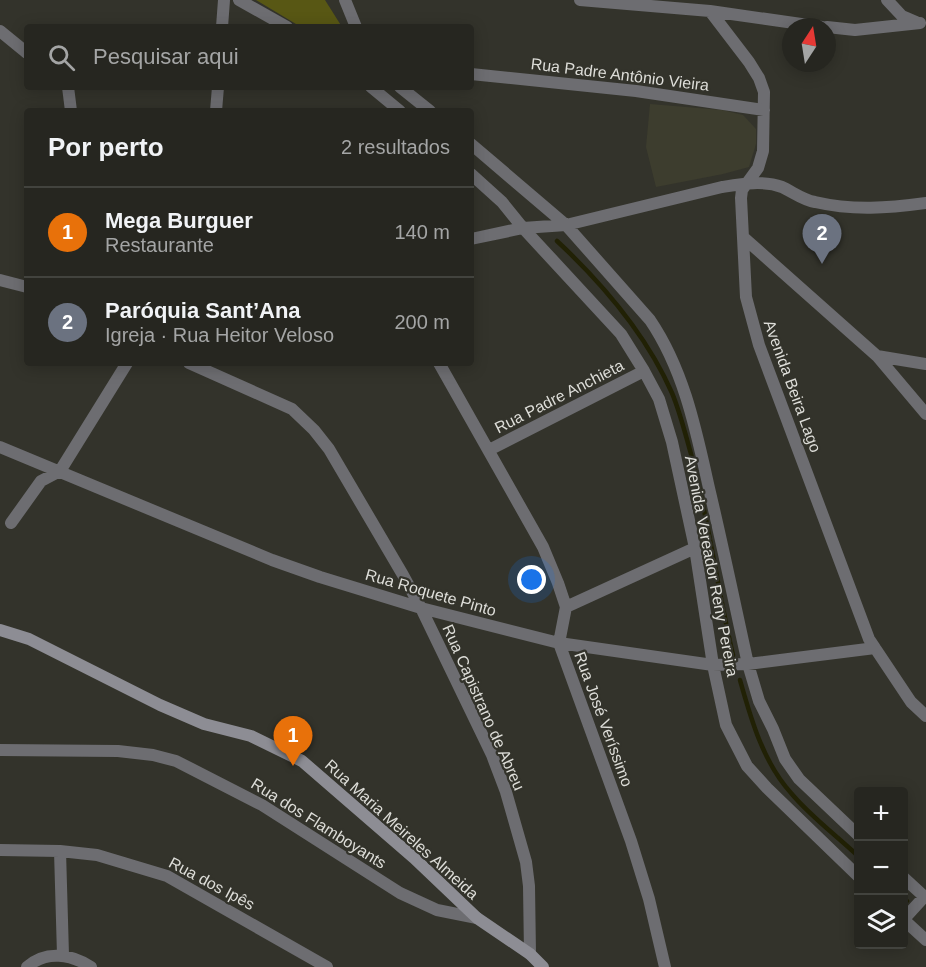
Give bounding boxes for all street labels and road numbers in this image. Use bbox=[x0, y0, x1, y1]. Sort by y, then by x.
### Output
street label: Rua Padre Antônio Vieira bbox=[530, 55, 710, 94]
street label: Avenida Beira Lago bbox=[761, 318, 824, 455]
street label: Rua Padre Anchieta bbox=[492, 357, 627, 436]
street label: Avenida Vereador Reny Pereira bbox=[682, 454, 741, 678]
street label: Rua Roquete Pinto bbox=[364, 566, 498, 619]
street label: Rua Capistrano de Abreu bbox=[439, 622, 528, 793]
street label: Rua José Veríssimo bbox=[571, 649, 636, 789]
street label: Rua Maria Meireles Almeida bbox=[322, 756, 482, 903]
street label: Rua dos Flamboyants bbox=[248, 775, 389, 872]
street label: Rua dos Ipês bbox=[166, 854, 257, 913]

